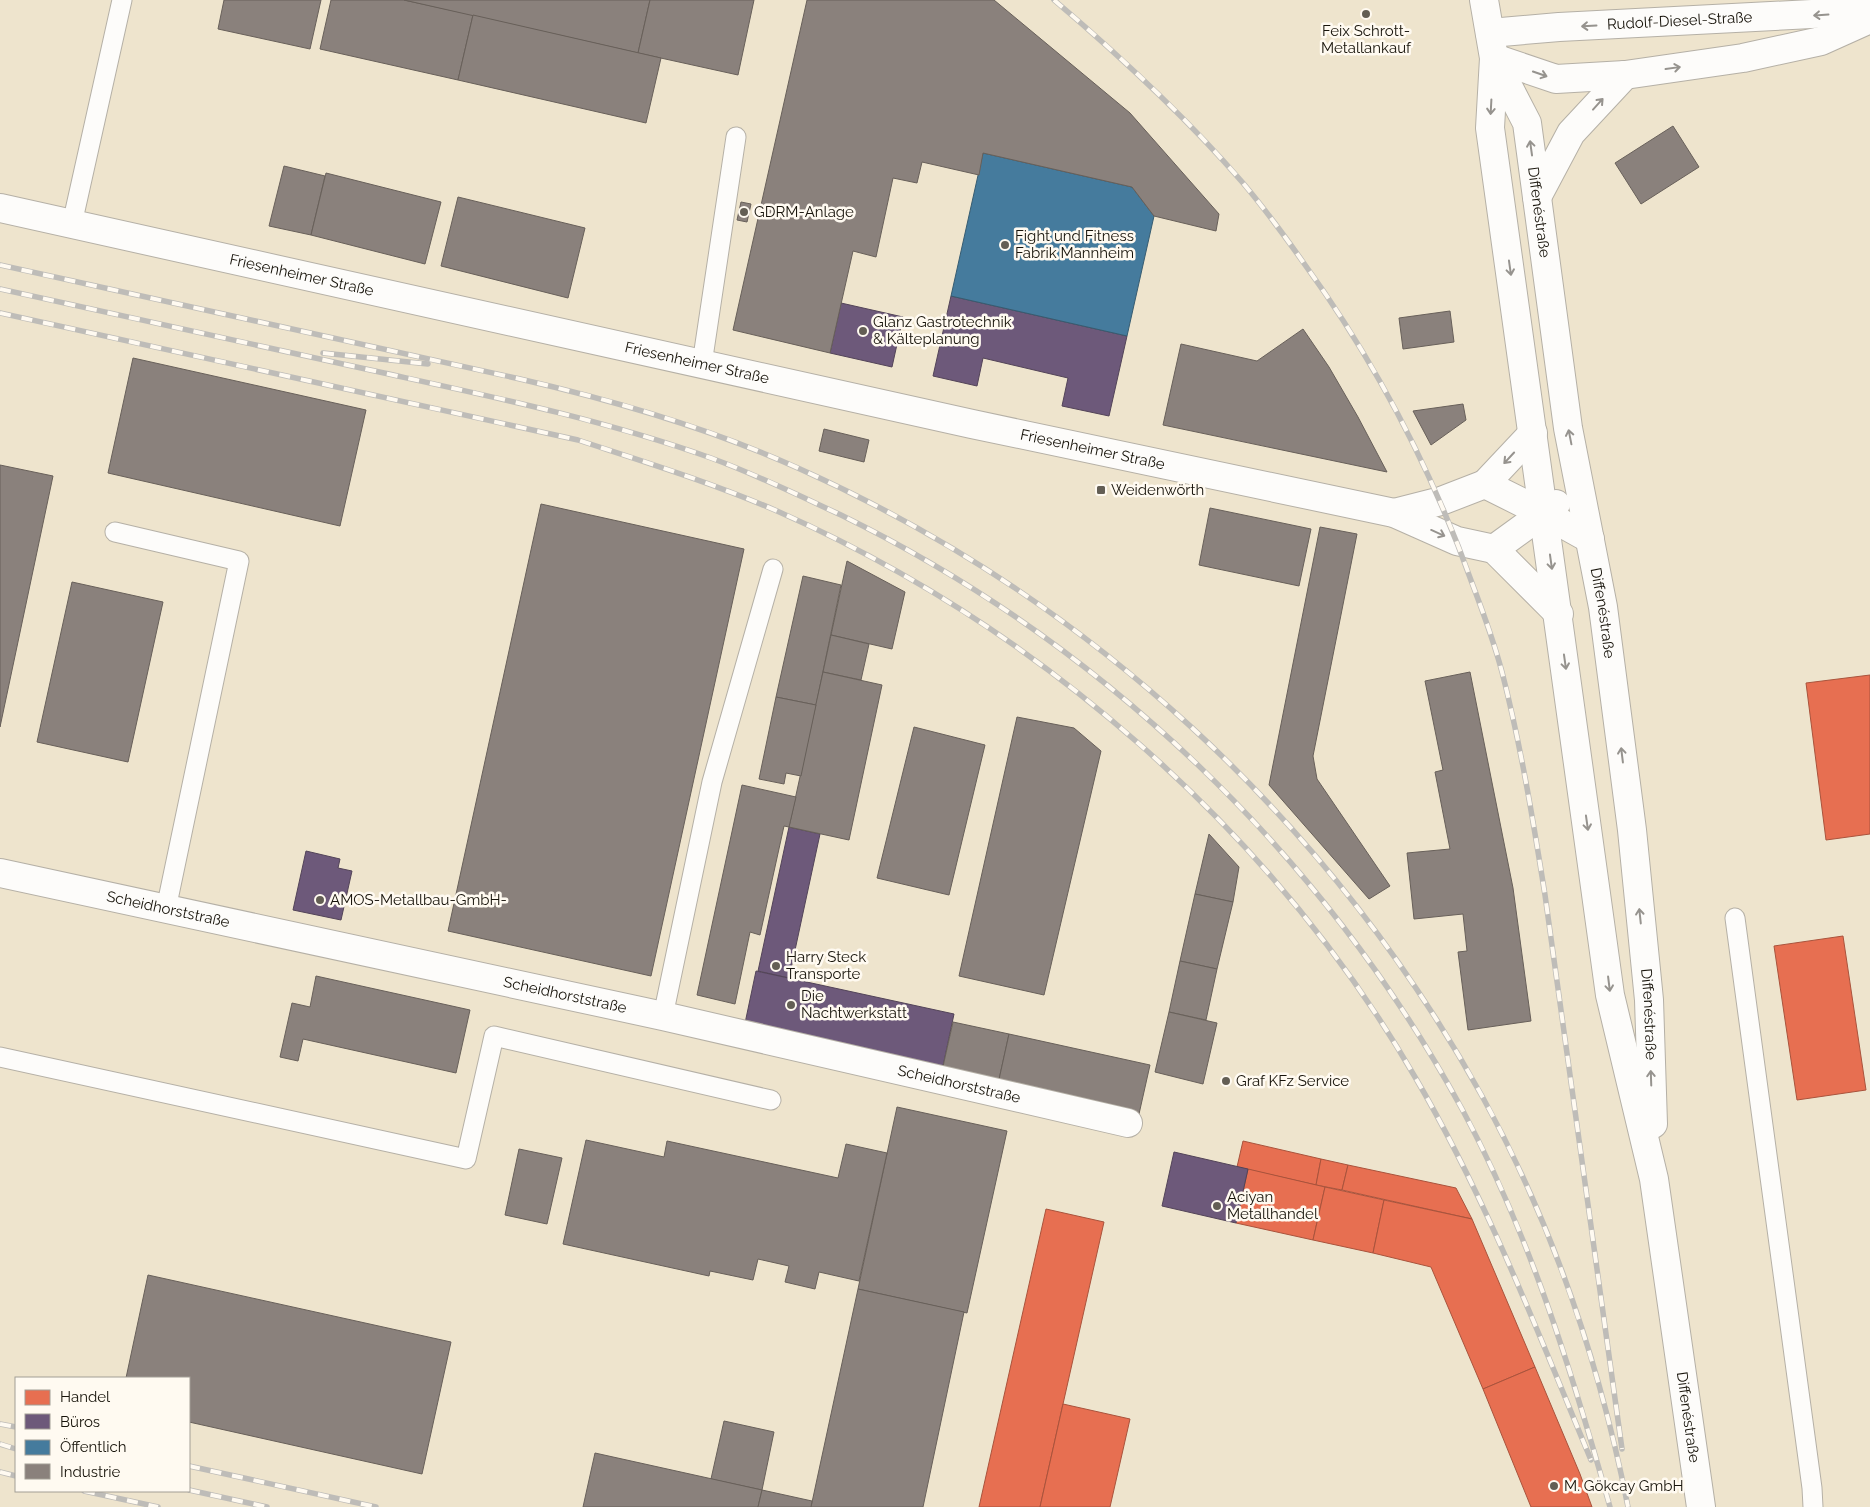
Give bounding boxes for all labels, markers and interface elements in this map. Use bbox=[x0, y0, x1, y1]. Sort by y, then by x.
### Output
marker: Feix Schrott- Metallankauf bbox=[1360, 8, 1372, 20]
street label: Rudolf-Diesel-Straße bbox=[1606, 8, 1753, 34]
one-way arrow bbox=[1814, 10, 1830, 19]
one-way arrow bbox=[1581, 21, 1597, 30]
place label: Feix Schrott- Metallankauf bbox=[1321, 22, 1412, 57]
one-way arrow bbox=[1665, 63, 1681, 73]
one-way arrow bbox=[1531, 70, 1547, 79]
one-way arrow bbox=[1592, 97, 1604, 110]
one-way arrow bbox=[1487, 98, 1496, 114]
one-way arrow bbox=[1525, 141, 1535, 157]
street label: Diffenéstraße bbox=[1524, 166, 1554, 259]
place label: GDRM-Anlage bbox=[754, 203, 854, 221]
marker: GDRM-Anlage bbox=[738, 206, 750, 218]
place label: Fight und Fitness Fabrik Mannheim bbox=[1015, 227, 1134, 262]
marker: Fight und Fitness Fabrik Mannheim bbox=[999, 239, 1011, 251]
street label: Friesenheimer Straße bbox=[228, 250, 376, 300]
one-way arrow bbox=[1505, 259, 1515, 275]
place label: Glanz Gastrotechnik & Kälteplanung bbox=[873, 313, 1012, 348]
marker: Glanz Gastrotechnik & Kälteplanung bbox=[857, 325, 869, 337]
street label: Friesenheimer Straße bbox=[623, 338, 771, 388]
street label: Friesenheimer Straße bbox=[1019, 425, 1167, 473]
one-way arrow bbox=[1565, 429, 1574, 445]
one-way arrow bbox=[1503, 452, 1515, 464]
place label: Weidenwörth bbox=[1111, 481, 1204, 499]
marker: Weidenwörth bbox=[1095, 484, 1107, 496]
one-way arrow bbox=[1430, 528, 1445, 538]
one-way arrow bbox=[1547, 553, 1557, 569]
street label: Diffenéstraße bbox=[1586, 566, 1619, 660]
one-way arrow bbox=[1560, 654, 1570, 670]
one-way arrow bbox=[1617, 747, 1627, 763]
one-way arrow bbox=[1583, 815, 1593, 831]
street label: Scheidhorststraße bbox=[105, 887, 232, 931]
place label: AMOS-Metallbau-GmbH- bbox=[330, 891, 507, 909]
marker: AMOS-Metallbau-GmbH- bbox=[314, 894, 326, 906]
one-way arrow bbox=[1635, 908, 1645, 924]
place label: Harry Steck Transporte bbox=[786, 948, 866, 983]
marker: Harry Steck Transporte bbox=[770, 960, 782, 972]
street label: Diffenéstraße bbox=[1637, 968, 1660, 1060]
street label: Scheidhorststraße bbox=[502, 973, 628, 1017]
one-way arrow bbox=[1604, 976, 1614, 992]
place label: Die Nachtwerkstatt bbox=[801, 987, 907, 1022]
marker: Die Nachtwerkstatt bbox=[785, 999, 797, 1011]
street label: Scheidhorststraße bbox=[896, 1061, 1022, 1107]
one-way arrow bbox=[1647, 1070, 1656, 1086]
place label: Graf KFz Service bbox=[1236, 1072, 1349, 1090]
marker: Graf KFz Service bbox=[1220, 1075, 1232, 1087]
place label: Aciyan Metallhandel bbox=[1227, 1188, 1319, 1223]
marker: Aciyan Metallhandel bbox=[1211, 1200, 1223, 1212]
street label: Diffenéstraße bbox=[1673, 1370, 1704, 1464]
legend bbox=[15, 1377, 190, 1492]
text: Handel bbox=[60, 1388, 111, 1406]
text: Büros bbox=[60, 1413, 100, 1431]
text: Öffentlich bbox=[60, 1437, 127, 1456]
text: Industrie bbox=[60, 1463, 121, 1481]
place label: M. Gökcay GmbH bbox=[1564, 1477, 1683, 1495]
marker: M. Gökcay GmbH bbox=[1548, 1480, 1560, 1492]

